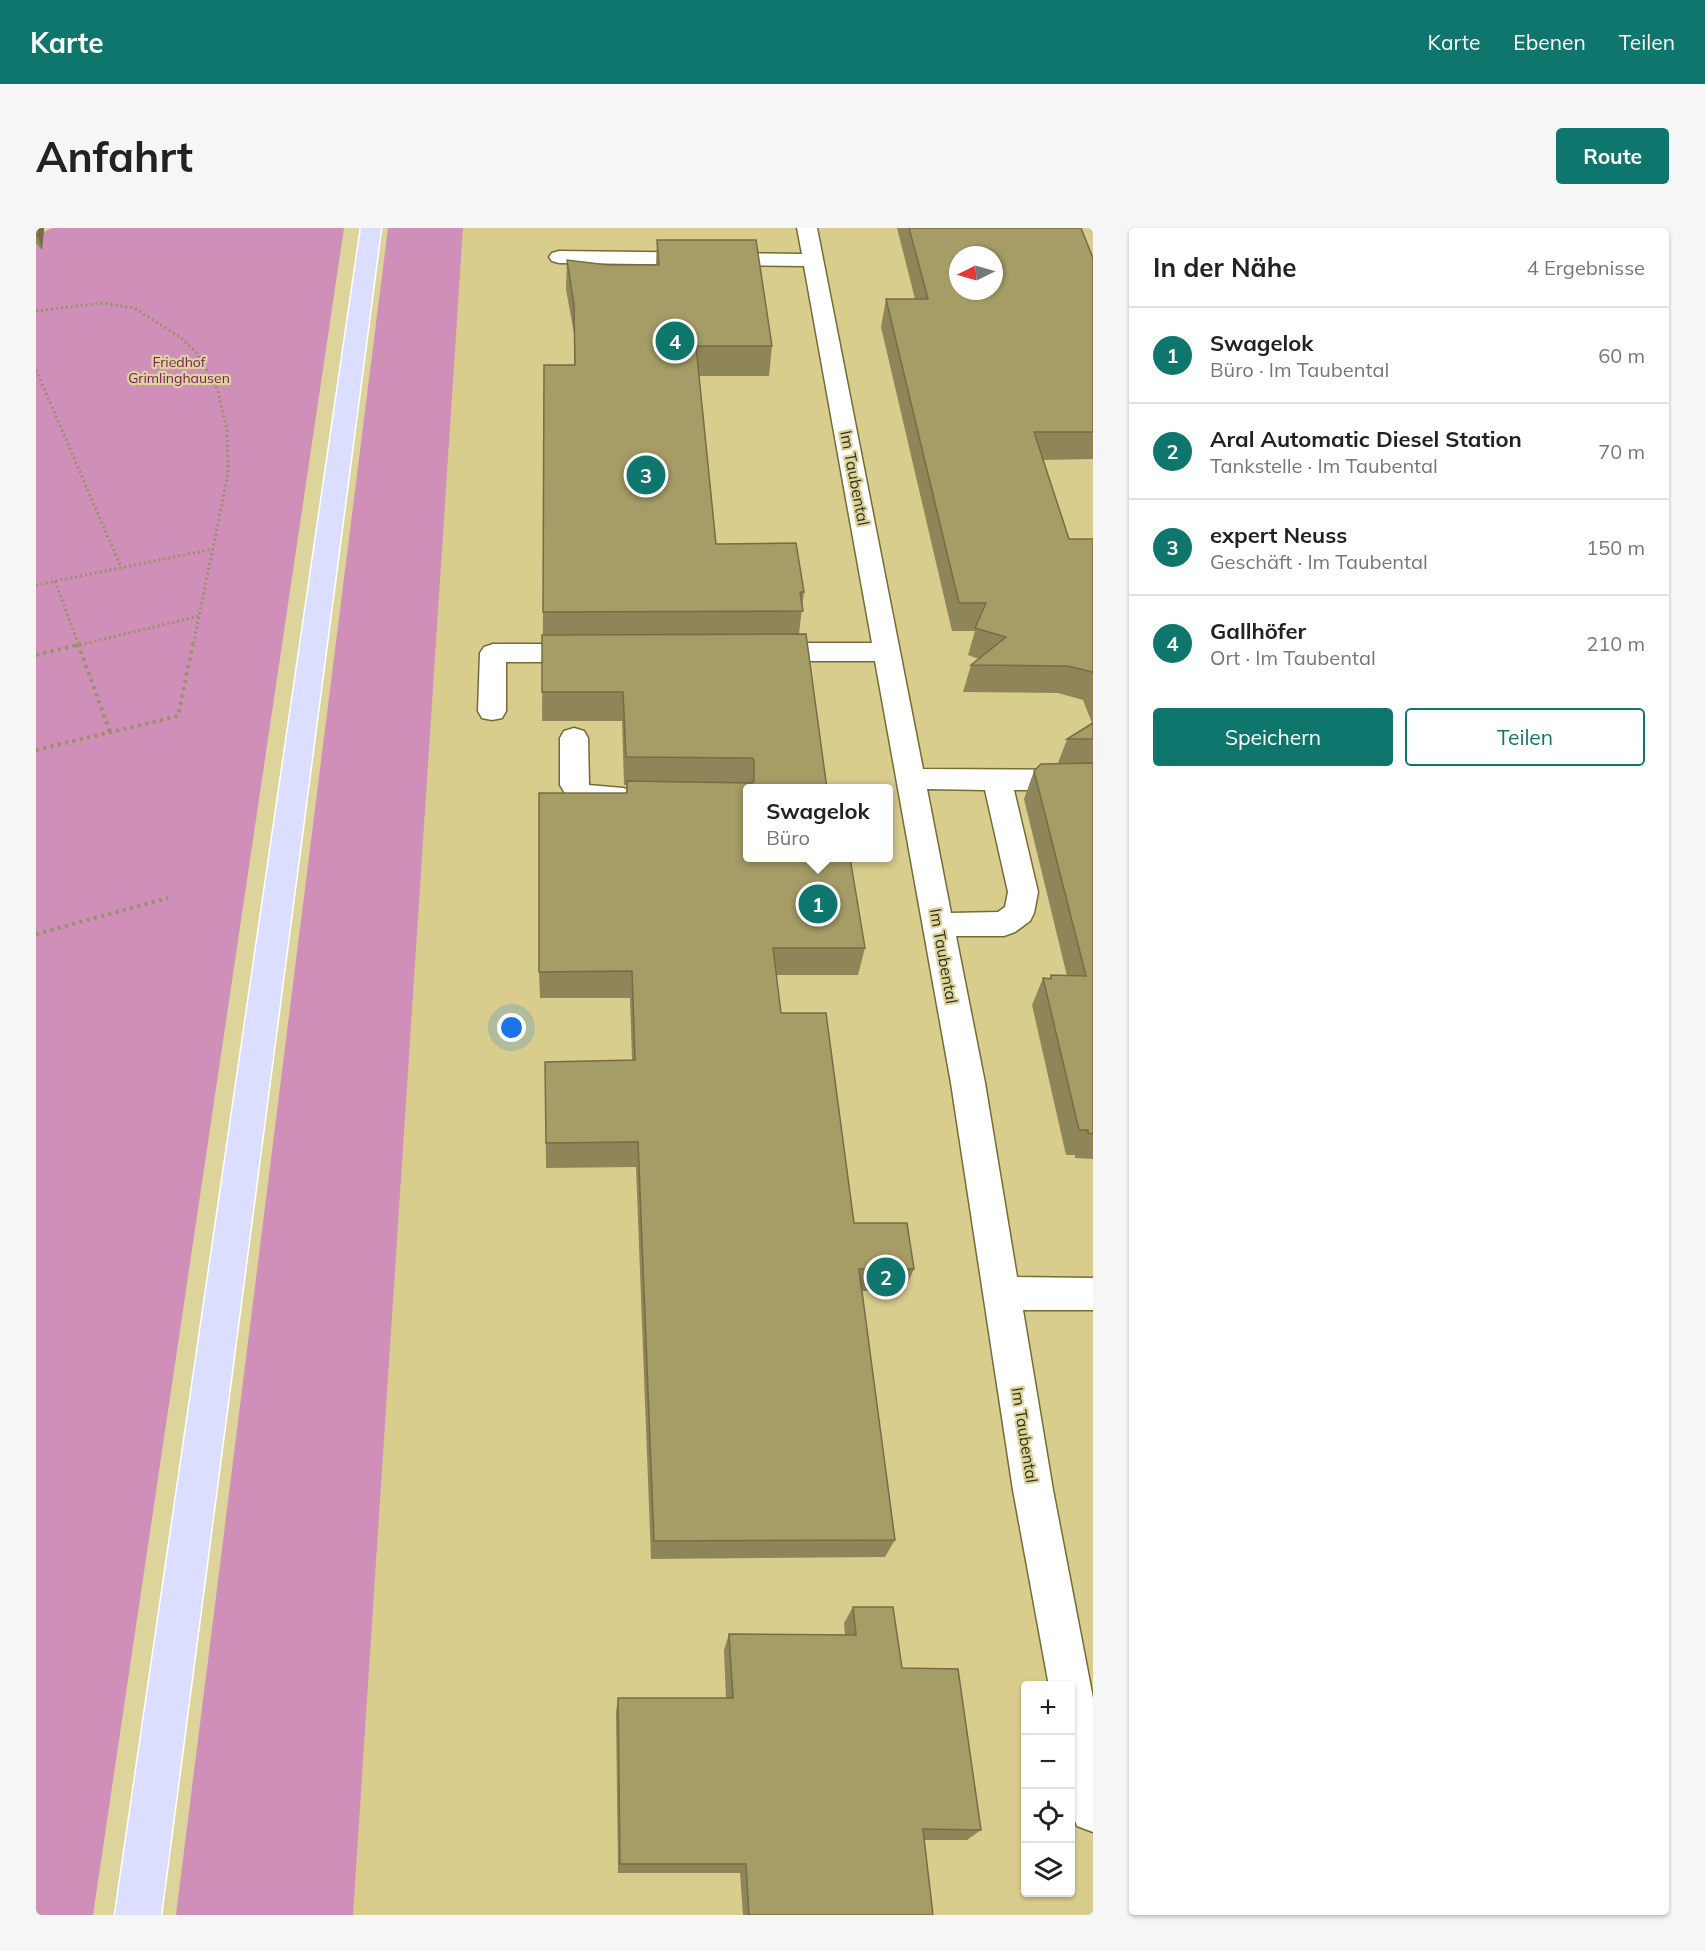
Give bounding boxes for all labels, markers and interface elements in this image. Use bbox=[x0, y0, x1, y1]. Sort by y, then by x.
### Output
text: Karte bbox=[30, 25, 104, 60]
text: Karte bbox=[1428, 29, 1480, 55]
text: Ebenen bbox=[1513, 29, 1586, 55]
text: Teilen bbox=[1619, 29, 1675, 55]
button: Route bbox=[1556, 128, 1669, 184]
text: Anfahrt bbox=[36, 130, 193, 183]
north arrow bbox=[949, 246, 1003, 300]
text: In der Nähe bbox=[1153, 251, 1297, 284]
text: 4 Ergebnisse bbox=[1527, 255, 1645, 280]
pin: 4 bbox=[656, 318, 694, 364]
text: Swagelok bbox=[1210, 329, 1314, 357]
text: 1 bbox=[1167, 343, 1179, 368]
text: 60 m bbox=[1598, 343, 1645, 368]
park label: Friedhof Grimlinghausen bbox=[128, 353, 230, 387]
text: Büro · Im Taubental bbox=[1210, 357, 1389, 382]
text: Aral Automatic Diesel Station bbox=[1210, 425, 1522, 453]
street label: Im Taubental bbox=[836, 429, 874, 527]
text: 2 bbox=[1167, 439, 1179, 464]
text: 70 m bbox=[1598, 439, 1645, 464]
pin: 3 bbox=[626, 452, 666, 498]
text: Tankstelle · Im Taubental bbox=[1210, 453, 1438, 478]
text: expert Neuss bbox=[1210, 521, 1347, 549]
text: 3 bbox=[1167, 535, 1179, 560]
text: 150 m bbox=[1586, 535, 1645, 560]
text: Geschäft · Im Taubental bbox=[1210, 549, 1428, 574]
text: Gallhöfer bbox=[1210, 617, 1306, 645]
text: 4 bbox=[1167, 631, 1179, 656]
text: 210 m bbox=[1586, 631, 1645, 656]
text: Ort · Im Taubental bbox=[1210, 645, 1376, 670]
button: Speichern bbox=[1153, 708, 1393, 766]
button: Teilen bbox=[1405, 708, 1645, 766]
popup bbox=[743, 784, 893, 862]
text: Swagelok bbox=[766, 797, 870, 825]
text: Büro bbox=[766, 825, 810, 850]
pin: 1 bbox=[798, 882, 838, 926]
street label: Im Taubental bbox=[926, 907, 962, 1005]
your location bbox=[497, 1013, 526, 1042]
pin: 2 bbox=[866, 1254, 906, 1300]
street label: Im Taubental bbox=[1008, 1386, 1042, 1484]
map controls bbox=[1021, 1681, 1075, 1897]
button: + bbox=[1021, 1681, 1075, 1735]
button: − bbox=[1021, 1735, 1075, 1789]
button: locate bbox=[1021, 1789, 1075, 1843]
button: layers bbox=[1021, 1843, 1075, 1897]

